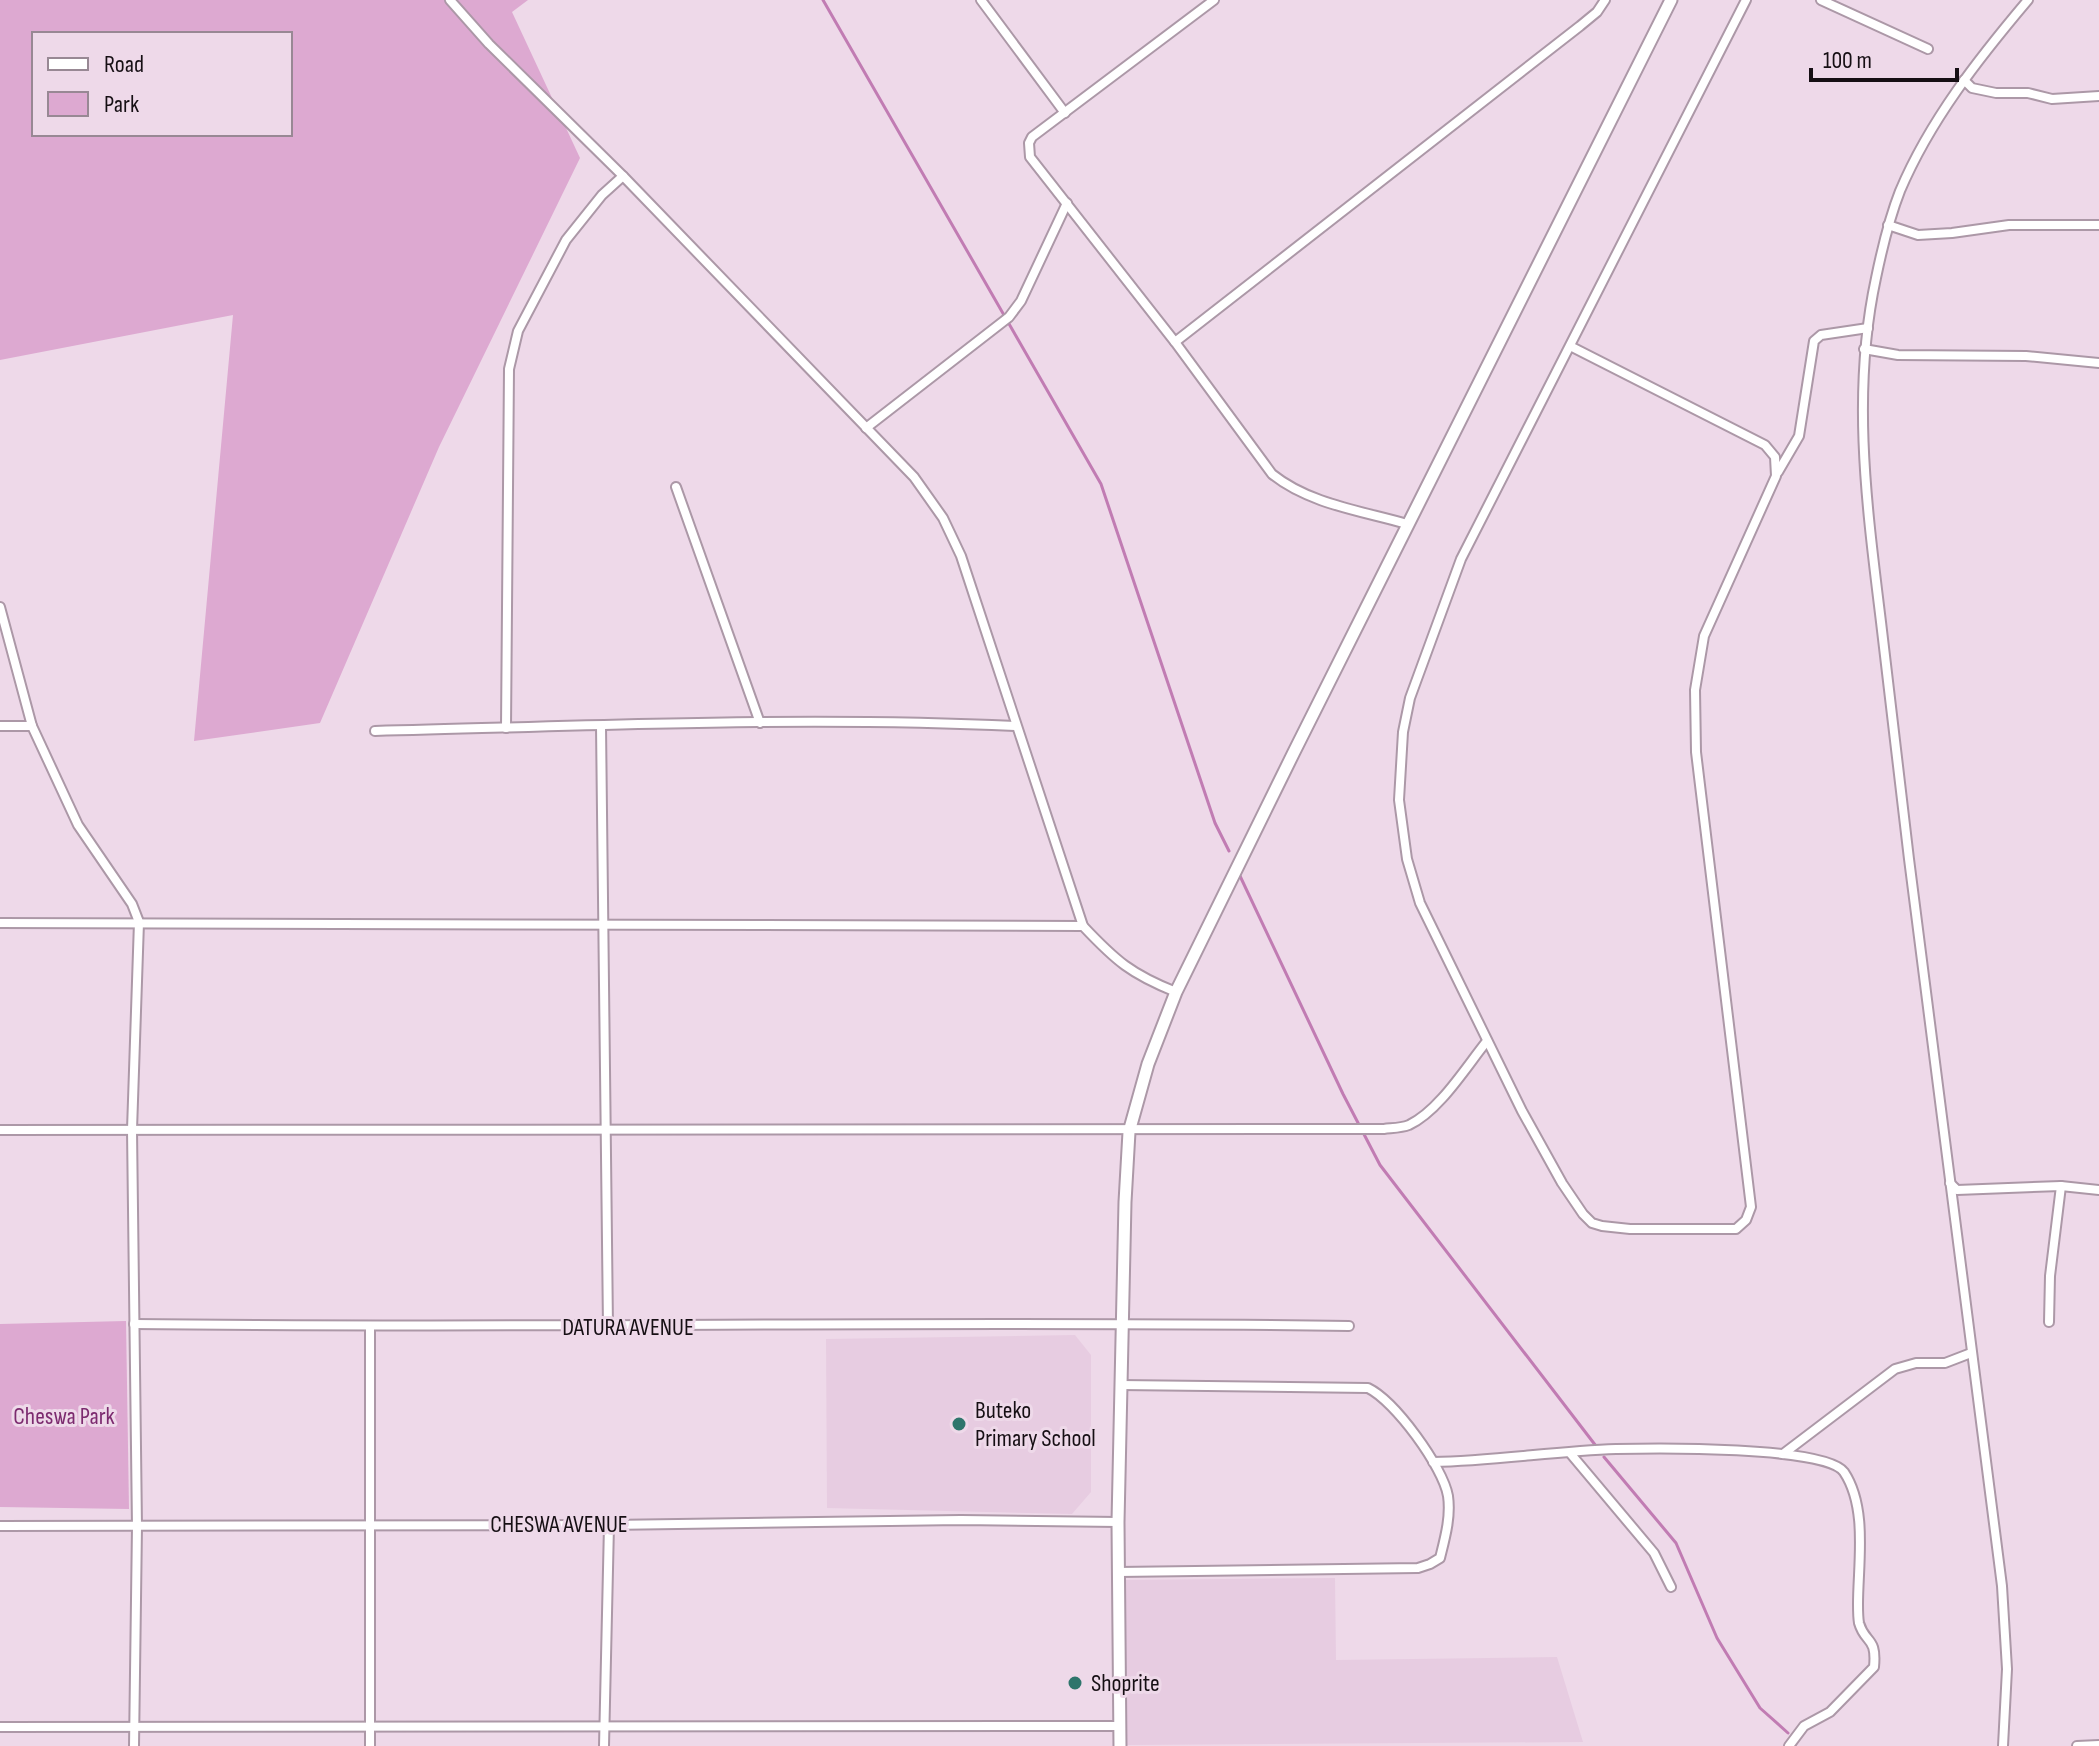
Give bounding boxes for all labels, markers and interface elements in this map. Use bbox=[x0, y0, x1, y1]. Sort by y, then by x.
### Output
legend bbox=[32, 32, 292, 136]
scale bar bbox=[1811, 32, 1957, 82]
text: 100 m bbox=[1823, 46, 1872, 75]
text: Road bbox=[104, 50, 144, 79]
text: Park bbox=[104, 90, 139, 119]
street label: DATURA AVENUE bbox=[562, 1313, 694, 1342]
place label: Buteko Primary School bbox=[975, 1396, 1096, 1453]
park label: Cheswa Park bbox=[13, 1402, 115, 1431]
marker: Buteko Primary School bbox=[950, 1415, 968, 1433]
street label: CHESWA AVENUE bbox=[490, 1510, 628, 1539]
place label: Shoprite bbox=[1091, 1669, 1160, 1698]
marker: Shoprite bbox=[1066, 1674, 1084, 1692]

